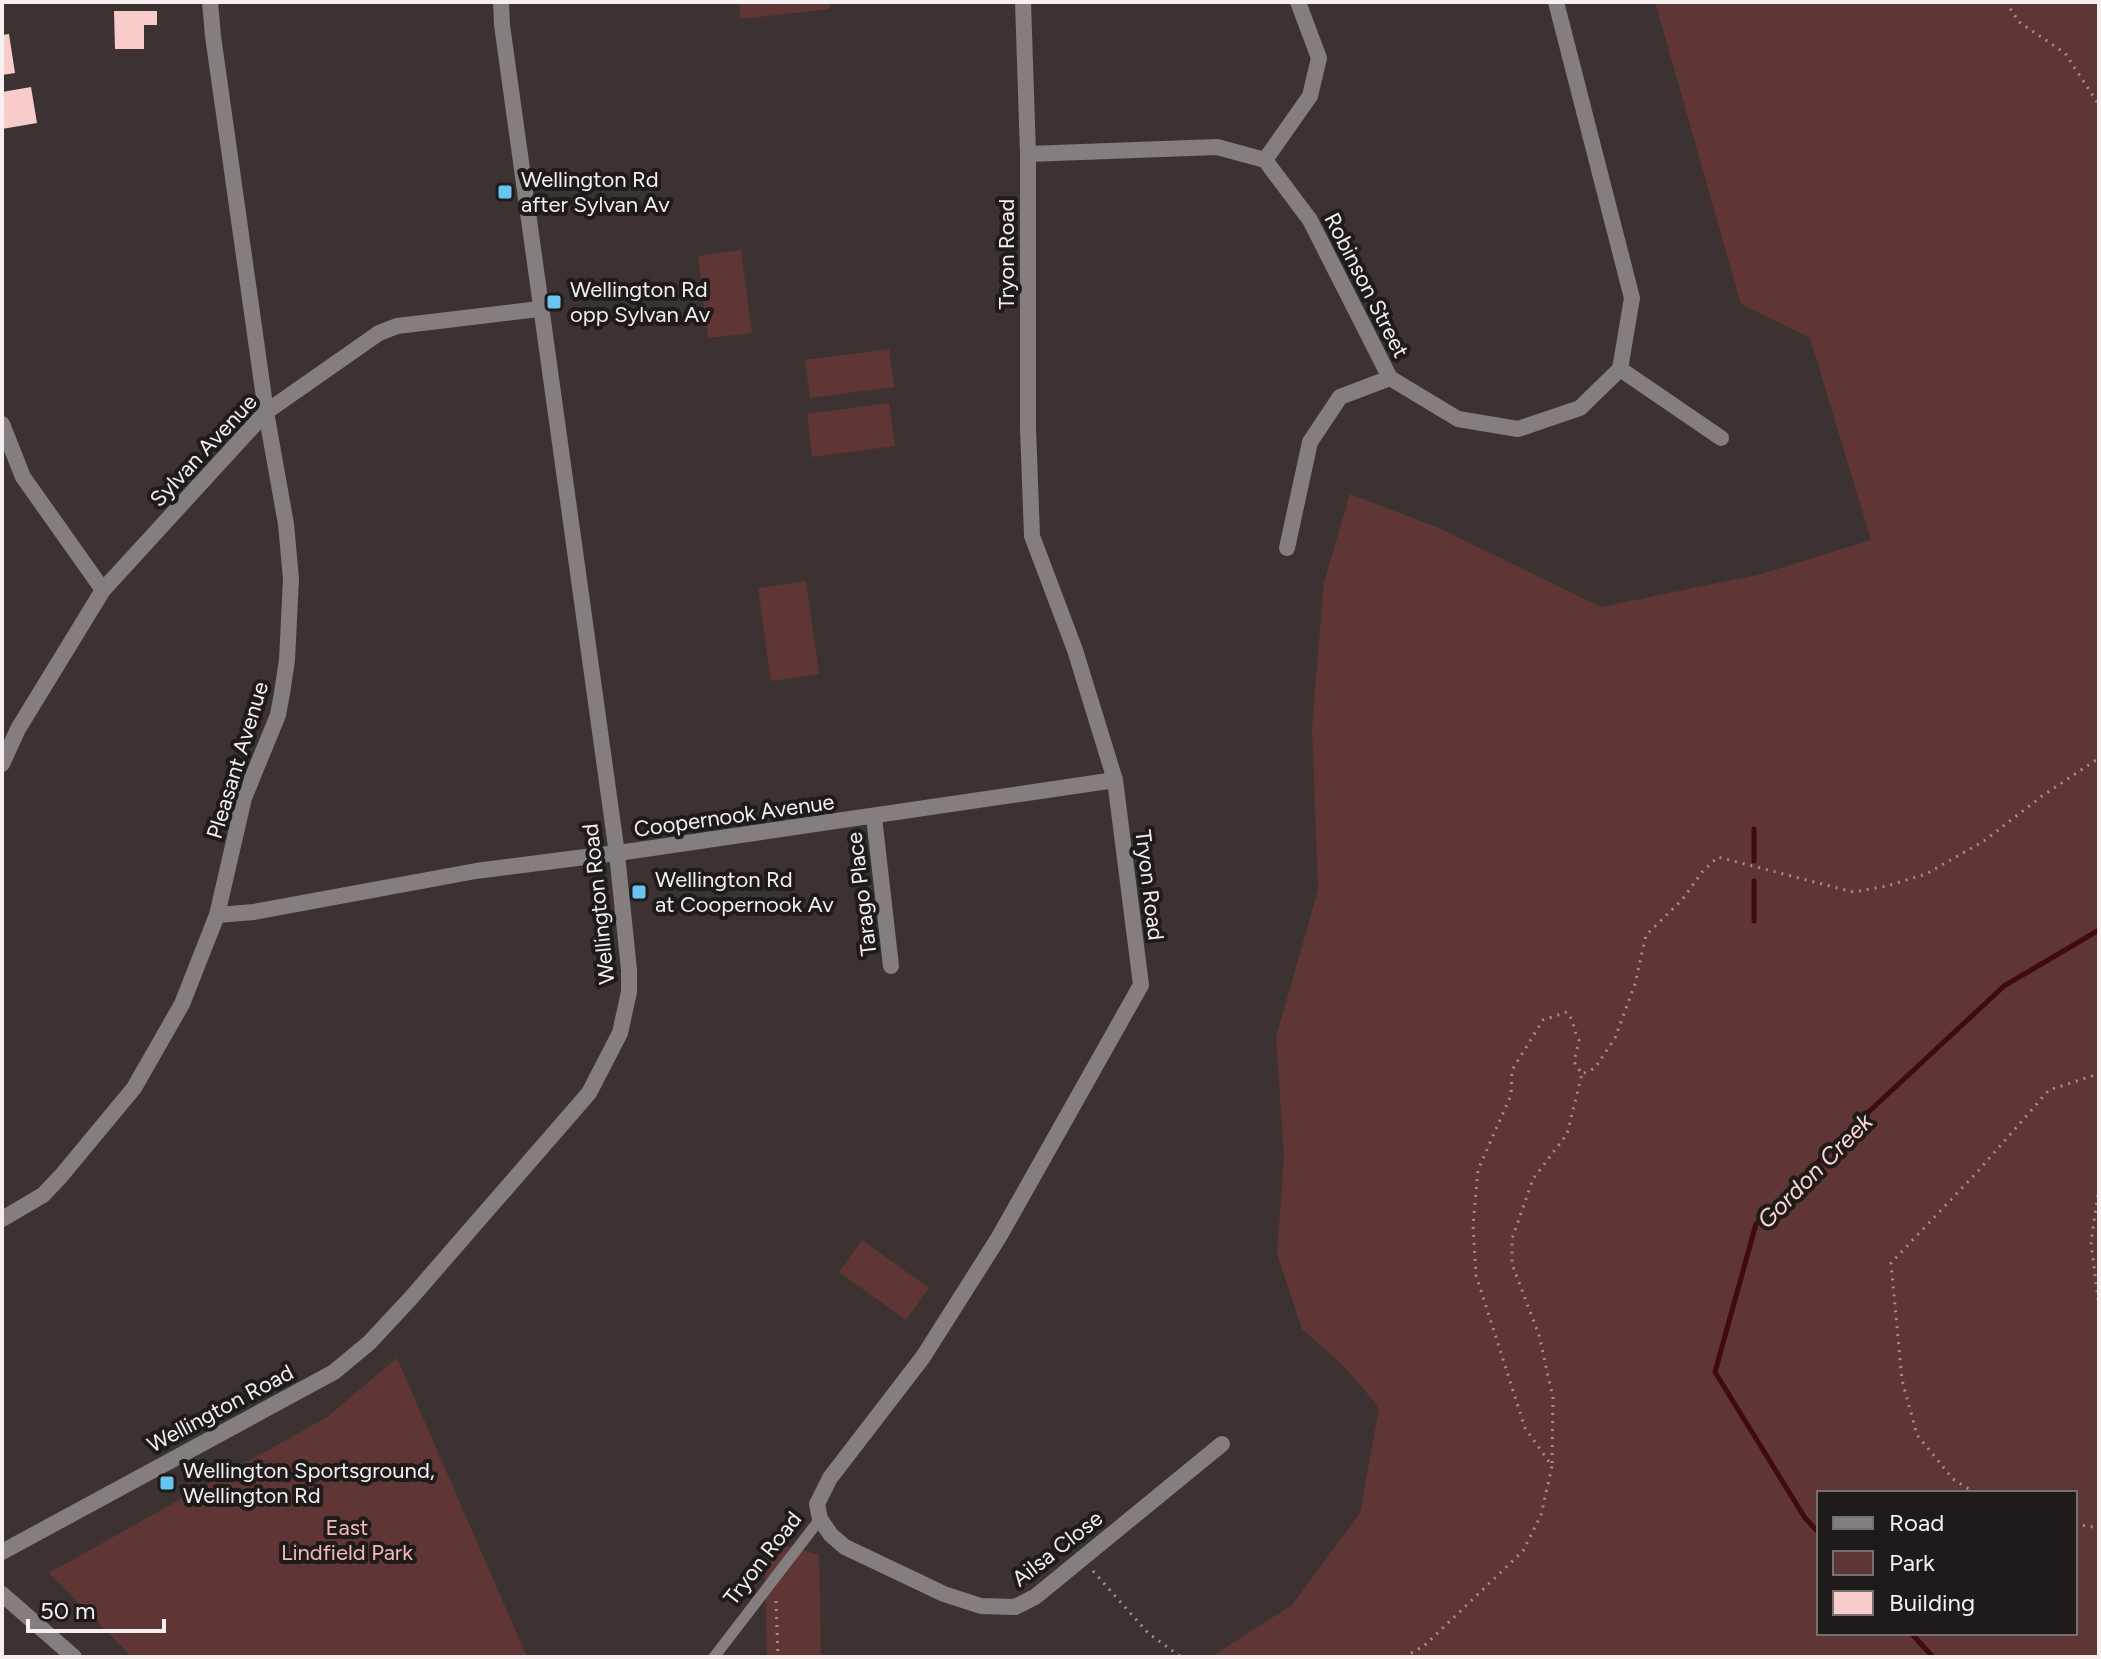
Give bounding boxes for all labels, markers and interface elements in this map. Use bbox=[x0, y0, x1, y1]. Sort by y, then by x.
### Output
place label: Wellington Rd after Sylvan Av bbox=[521, 166, 670, 218]
marker: Wellington Rd after Sylvan Av bbox=[496, 183, 514, 201]
street label: Tryon Road bbox=[993, 199, 1020, 309]
street label: Robinson Street bbox=[1318, 208, 1415, 362]
place label: Wellington Rd opp Sylvan Av bbox=[570, 276, 711, 328]
marker: Wellington Rd opp Sylvan Av bbox=[545, 293, 563, 311]
street label: Sylvan Avenue bbox=[144, 388, 262, 512]
street label: Pleasant Avenue bbox=[201, 678, 274, 842]
street label: Coopernook Avenue bbox=[632, 788, 836, 843]
street label: Wellington Road bbox=[577, 822, 620, 986]
street label: Tryon Road bbox=[1129, 828, 1170, 942]
street label: Tarago Place bbox=[841, 831, 882, 957]
place label: Wellington Rd at Coopernook Av bbox=[655, 866, 834, 918]
marker: Wellington Rd at Coopernook Av bbox=[630, 883, 648, 901]
water label: Gordon Creek bbox=[1751, 1106, 1879, 1234]
street label: Wellington Road bbox=[143, 1359, 298, 1458]
place label: Wellington Sportsground, Wellington Rd bbox=[183, 1457, 435, 1509]
marker: Wellington Sportsground, Wellington Rd bbox=[158, 1474, 176, 1492]
legend bbox=[1817, 1491, 2077, 1635]
street label: Ailsa Close bbox=[1007, 1505, 1108, 1592]
street label: Tryon Road bbox=[718, 1506, 807, 1610]
text: Road bbox=[1889, 1508, 1944, 1537]
park label: East Lindfield Park bbox=[281, 1514, 413, 1566]
text: Park bbox=[1889, 1548, 1935, 1577]
scale bar bbox=[28, 1583, 164, 1633]
text: Building bbox=[1889, 1588, 1975, 1617]
text: 50 m bbox=[40, 1596, 96, 1625]

